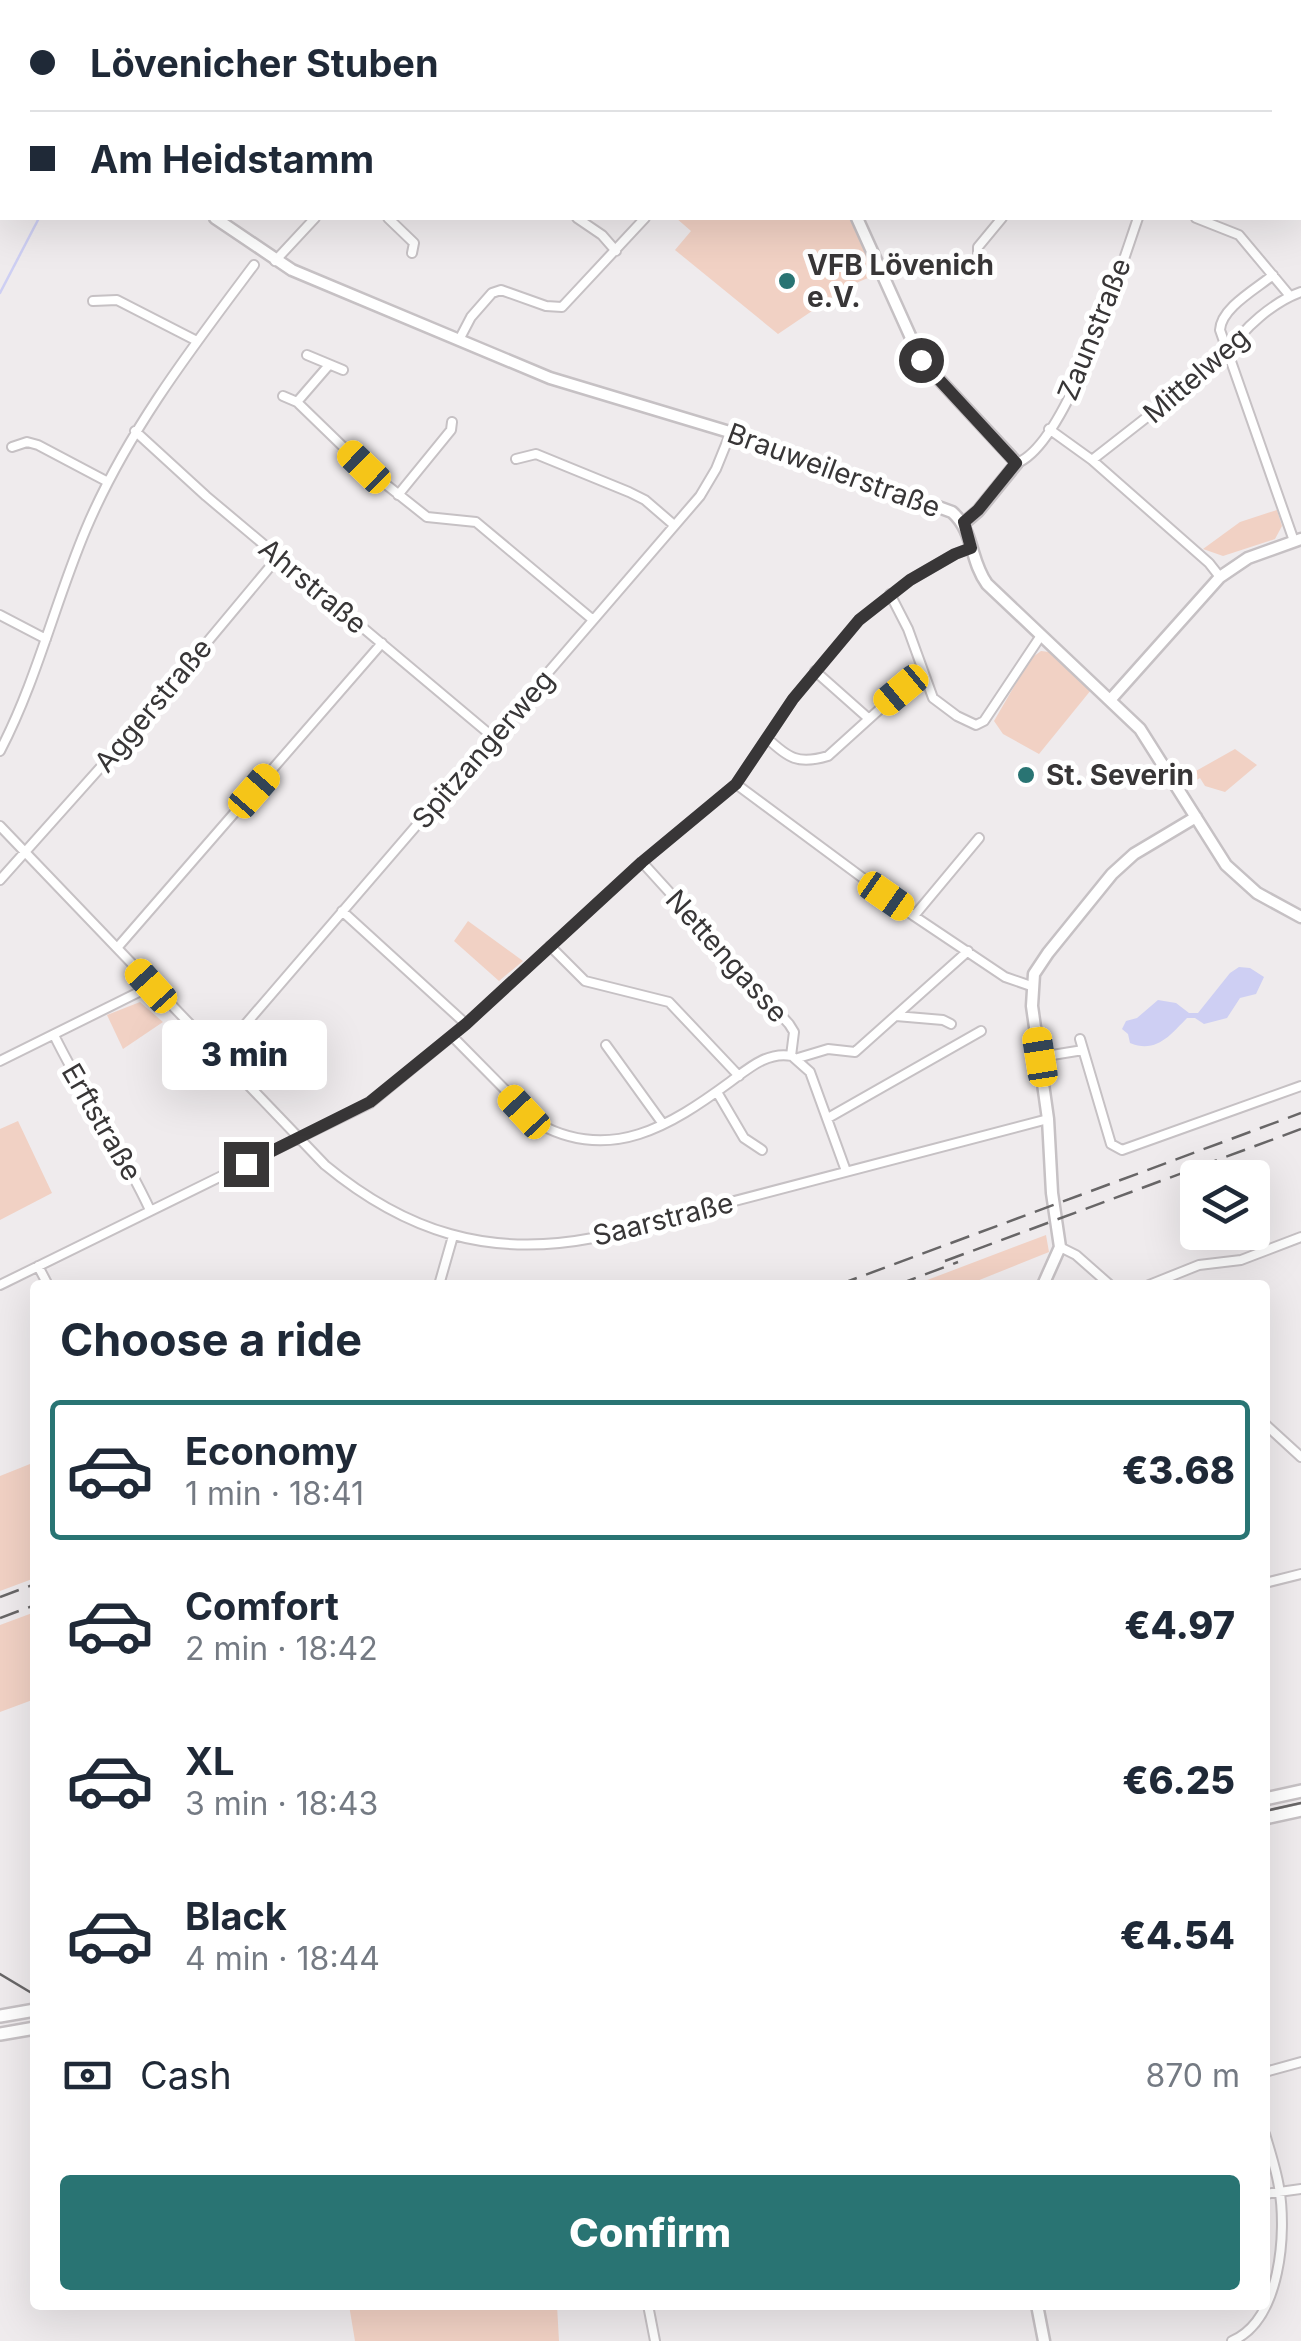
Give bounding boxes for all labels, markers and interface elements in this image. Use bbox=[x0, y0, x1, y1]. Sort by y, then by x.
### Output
text: Lövenicher Stuben bbox=[90, 40, 439, 86]
text: Am Heidstamm bbox=[90, 136, 374, 182]
place label: VFB Lövenich e.V. bbox=[807, 248, 994, 314]
street label: Zaunstraße bbox=[1050, 253, 1138, 405]
marker: VFB Lövenich e.V. bbox=[776, 270, 798, 292]
street label: Mittelweg bbox=[1136, 320, 1256, 430]
route start bbox=[899, 338, 944, 383]
street label: Brauweilerstraße bbox=[723, 416, 945, 524]
car bbox=[332, 435, 396, 499]
street label: Ahrstraße bbox=[252, 531, 374, 641]
street label: Aggerstraße bbox=[87, 631, 219, 779]
car bbox=[868, 659, 934, 721]
street label: Spitzangerweg bbox=[405, 663, 561, 835]
place label: St. Severin bbox=[1046, 758, 1194, 792]
car bbox=[223, 759, 285, 823]
marker: St. Severin bbox=[1015, 764, 1037, 786]
car bbox=[853, 867, 919, 925]
street label: Nettengasse bbox=[659, 883, 795, 1029]
car bbox=[120, 954, 182, 1018]
callout: 3 min bbox=[164, 1019, 328, 1089]
car bbox=[1020, 1025, 1060, 1089]
text: 3 min bbox=[201, 1035, 288, 1074]
street label: Erftstraße bbox=[55, 1057, 149, 1187]
car bbox=[493, 1080, 555, 1144]
route end bbox=[224, 1142, 269, 1187]
map controls bbox=[1180, 1160, 1270, 1250]
button: layers bbox=[1180, 1160, 1270, 1250]
street label: Saarstraße bbox=[589, 1185, 737, 1253]
text: Choose a ride bbox=[60, 1312, 362, 1367]
icon: car bbox=[65, 1425, 155, 1515]
text: Economy bbox=[185, 1428, 358, 1474]
text: €3.68 bbox=[1122, 1447, 1235, 1493]
text: 1 min · 18:41 bbox=[185, 1474, 364, 1513]
icon: car bbox=[65, 1580, 155, 1670]
text: Comfort bbox=[185, 1583, 339, 1629]
text: €4.97 bbox=[1124, 1602, 1235, 1648]
text: 2 min · 18:42 bbox=[185, 1629, 378, 1668]
icon: car bbox=[65, 1735, 155, 1825]
text: XL bbox=[185, 1738, 235, 1784]
text: €6.25 bbox=[1122, 1757, 1235, 1803]
text: 3 min · 18:43 bbox=[185, 1784, 378, 1823]
icon: car bbox=[65, 1890, 155, 1980]
text: Black bbox=[185, 1893, 287, 1939]
text: €4.54 bbox=[1120, 1912, 1235, 1958]
text: 4 min · 18:44 bbox=[185, 1939, 380, 1978]
icon: cash bbox=[60, 2048, 115, 2103]
text: Cash bbox=[140, 2052, 232, 2098]
text: 870 m bbox=[1145, 2056, 1240, 2095]
button: Confirm bbox=[60, 2175, 1240, 2290]

